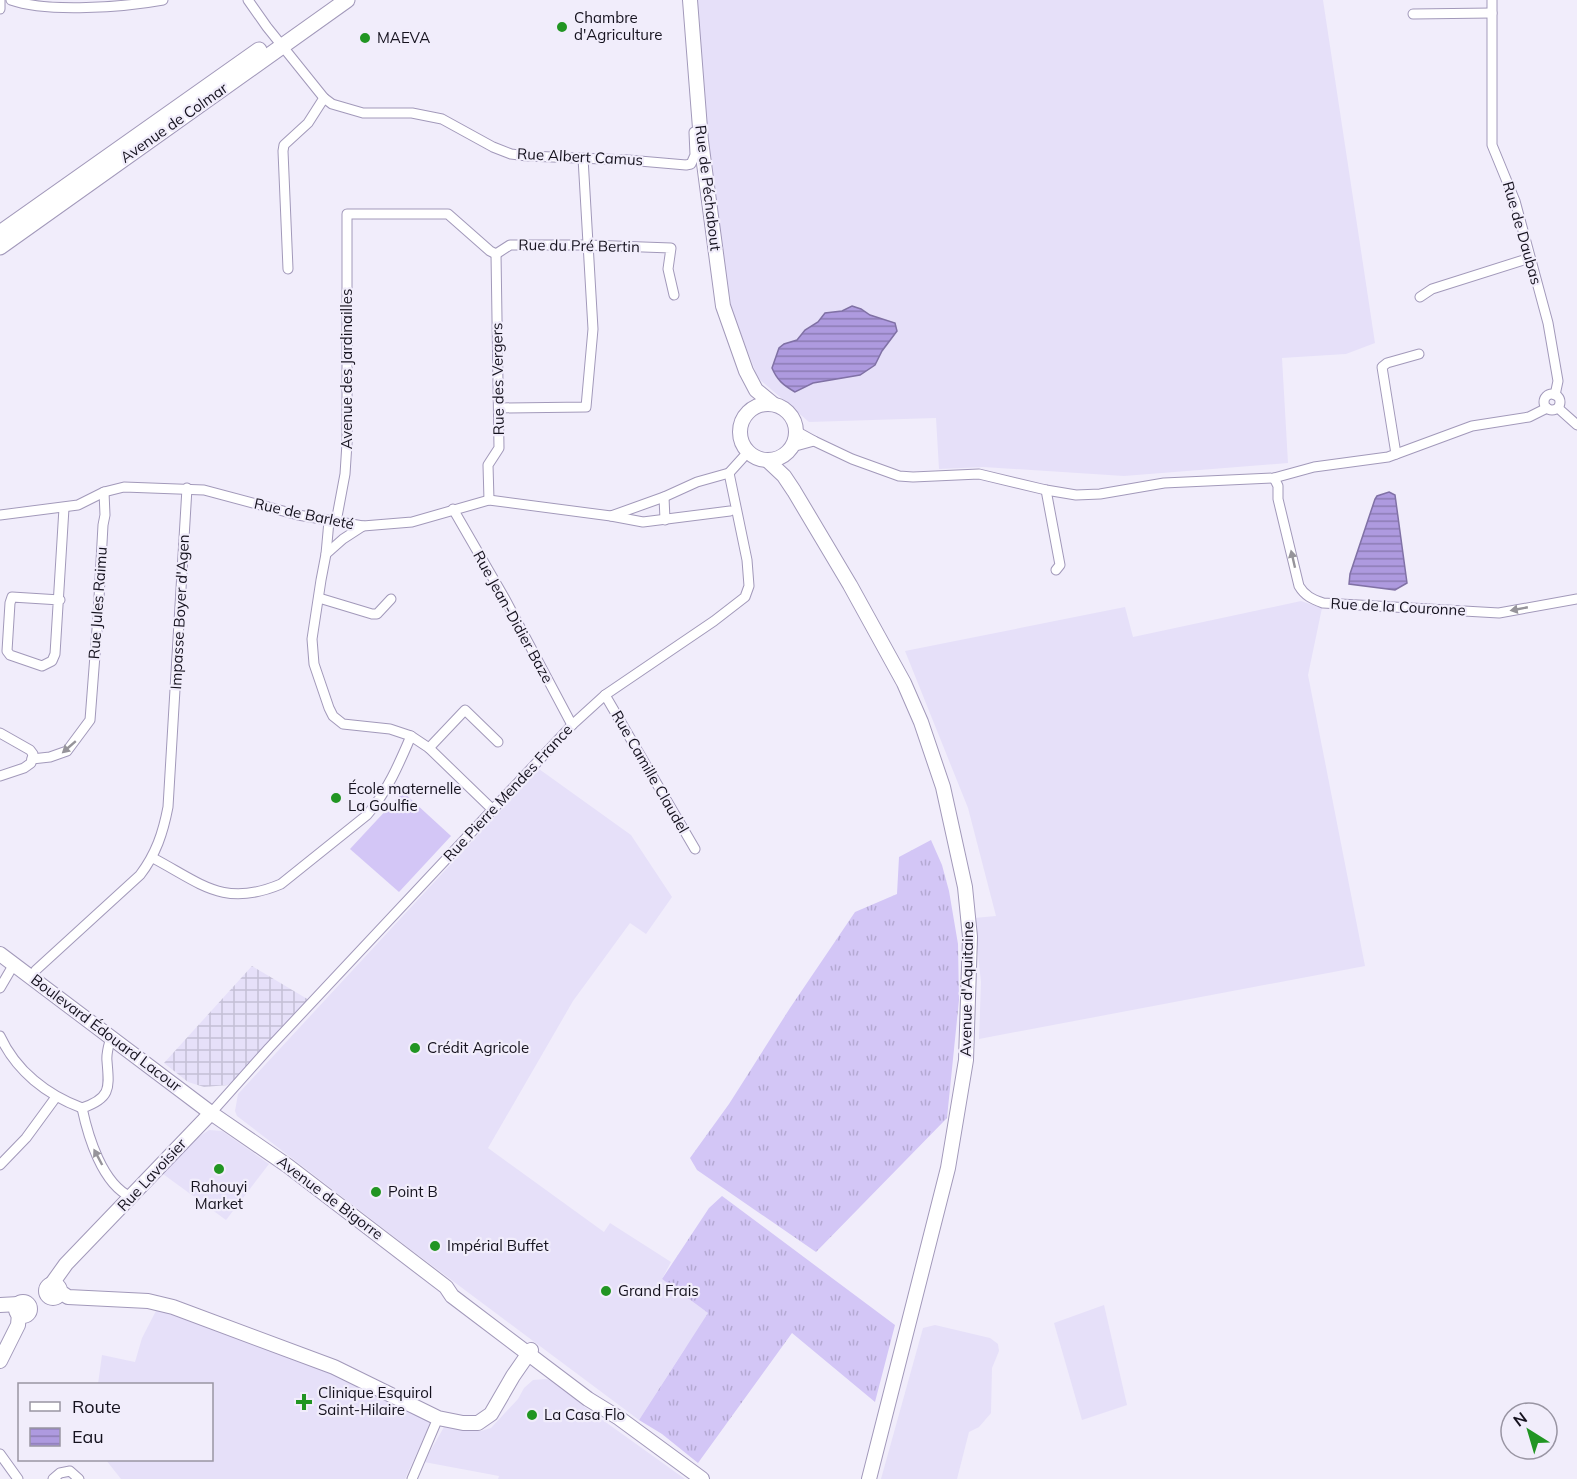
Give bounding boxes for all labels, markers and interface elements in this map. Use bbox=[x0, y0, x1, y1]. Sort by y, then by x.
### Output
place label: Chambre d'Agriculture bbox=[574, 8, 662, 44]
marker: Chambre d'Agriculture bbox=[555, 20, 569, 34]
place label: MAEVA bbox=[377, 28, 430, 47]
marker: MAEVA bbox=[358, 31, 372, 45]
street label: Avenue de Colmar bbox=[116, 78, 232, 167]
street label: Rue de Péchabout bbox=[691, 124, 726, 252]
street label: Rue Albert Camus bbox=[517, 144, 644, 169]
street label: Rue de Daubas bbox=[1499, 179, 1546, 287]
street label: Rue du Pré Bertin bbox=[518, 235, 640, 256]
street label: Avenue des Jardinailles bbox=[337, 289, 356, 449]
street label: Rue des Vergers bbox=[487, 322, 508, 436]
street label: Rue de Barleté bbox=[252, 494, 356, 533]
street label: Impasse Boyer d'Agen bbox=[166, 534, 193, 690]
street label: Rue Jules Raimu bbox=[84, 546, 111, 660]
street label: Rue Jean-Didier Baze bbox=[469, 547, 558, 686]
one-way arrow bbox=[1287, 550, 1297, 568]
street label: Rue de la Couronne bbox=[1330, 593, 1466, 620]
one-way arrow bbox=[1510, 605, 1529, 614]
street label: Rue Camille Claudel bbox=[608, 707, 693, 836]
street label: Rue Pierre Mendes France bbox=[439, 720, 576, 865]
one-way arrow bbox=[61, 740, 76, 754]
place label: École maternelle La Goulfie bbox=[348, 779, 461, 815]
marker: École maternelle La Goulfie bbox=[329, 791, 343, 805]
street label: Avenue d'Aquitaine bbox=[956, 921, 977, 1057]
street label: Boulevard Édouard Lacour bbox=[27, 970, 186, 1096]
place label: Crédit Agricole bbox=[427, 1038, 529, 1057]
marker: Crédit Agricole bbox=[408, 1041, 422, 1055]
street label: Rue Lavoisier bbox=[113, 1134, 191, 1215]
one-way arrow bbox=[93, 1149, 103, 1166]
street label: Avenue de Bigorre bbox=[274, 1152, 387, 1244]
marker: Rahouyi Market bbox=[212, 1162, 226, 1176]
place label: Rahouyi Market bbox=[191, 1177, 247, 1213]
place label: Point B bbox=[388, 1182, 438, 1201]
marker: Point B bbox=[369, 1185, 383, 1199]
place label: Impérial Buffet bbox=[447, 1236, 549, 1255]
marker: Impérial Buffet bbox=[428, 1239, 442, 1253]
place label: Grand Frais bbox=[618, 1281, 699, 1300]
marker: Grand Frais bbox=[599, 1284, 613, 1298]
legend bbox=[18, 1383, 213, 1461]
place label: Clinique Esquirol Saint-Hilaire bbox=[318, 1383, 432, 1419]
marker: Clinique Esquirol Saint-Hilaire bbox=[295, 1393, 313, 1411]
text: Route bbox=[72, 1395, 121, 1418]
north arrow bbox=[1499, 1401, 1559, 1461]
place label: La Casa Flo bbox=[544, 1405, 625, 1424]
text: N bbox=[1509, 1407, 1531, 1431]
marker: La Casa Flo bbox=[525, 1408, 539, 1422]
text: Eau bbox=[72, 1425, 104, 1448]

